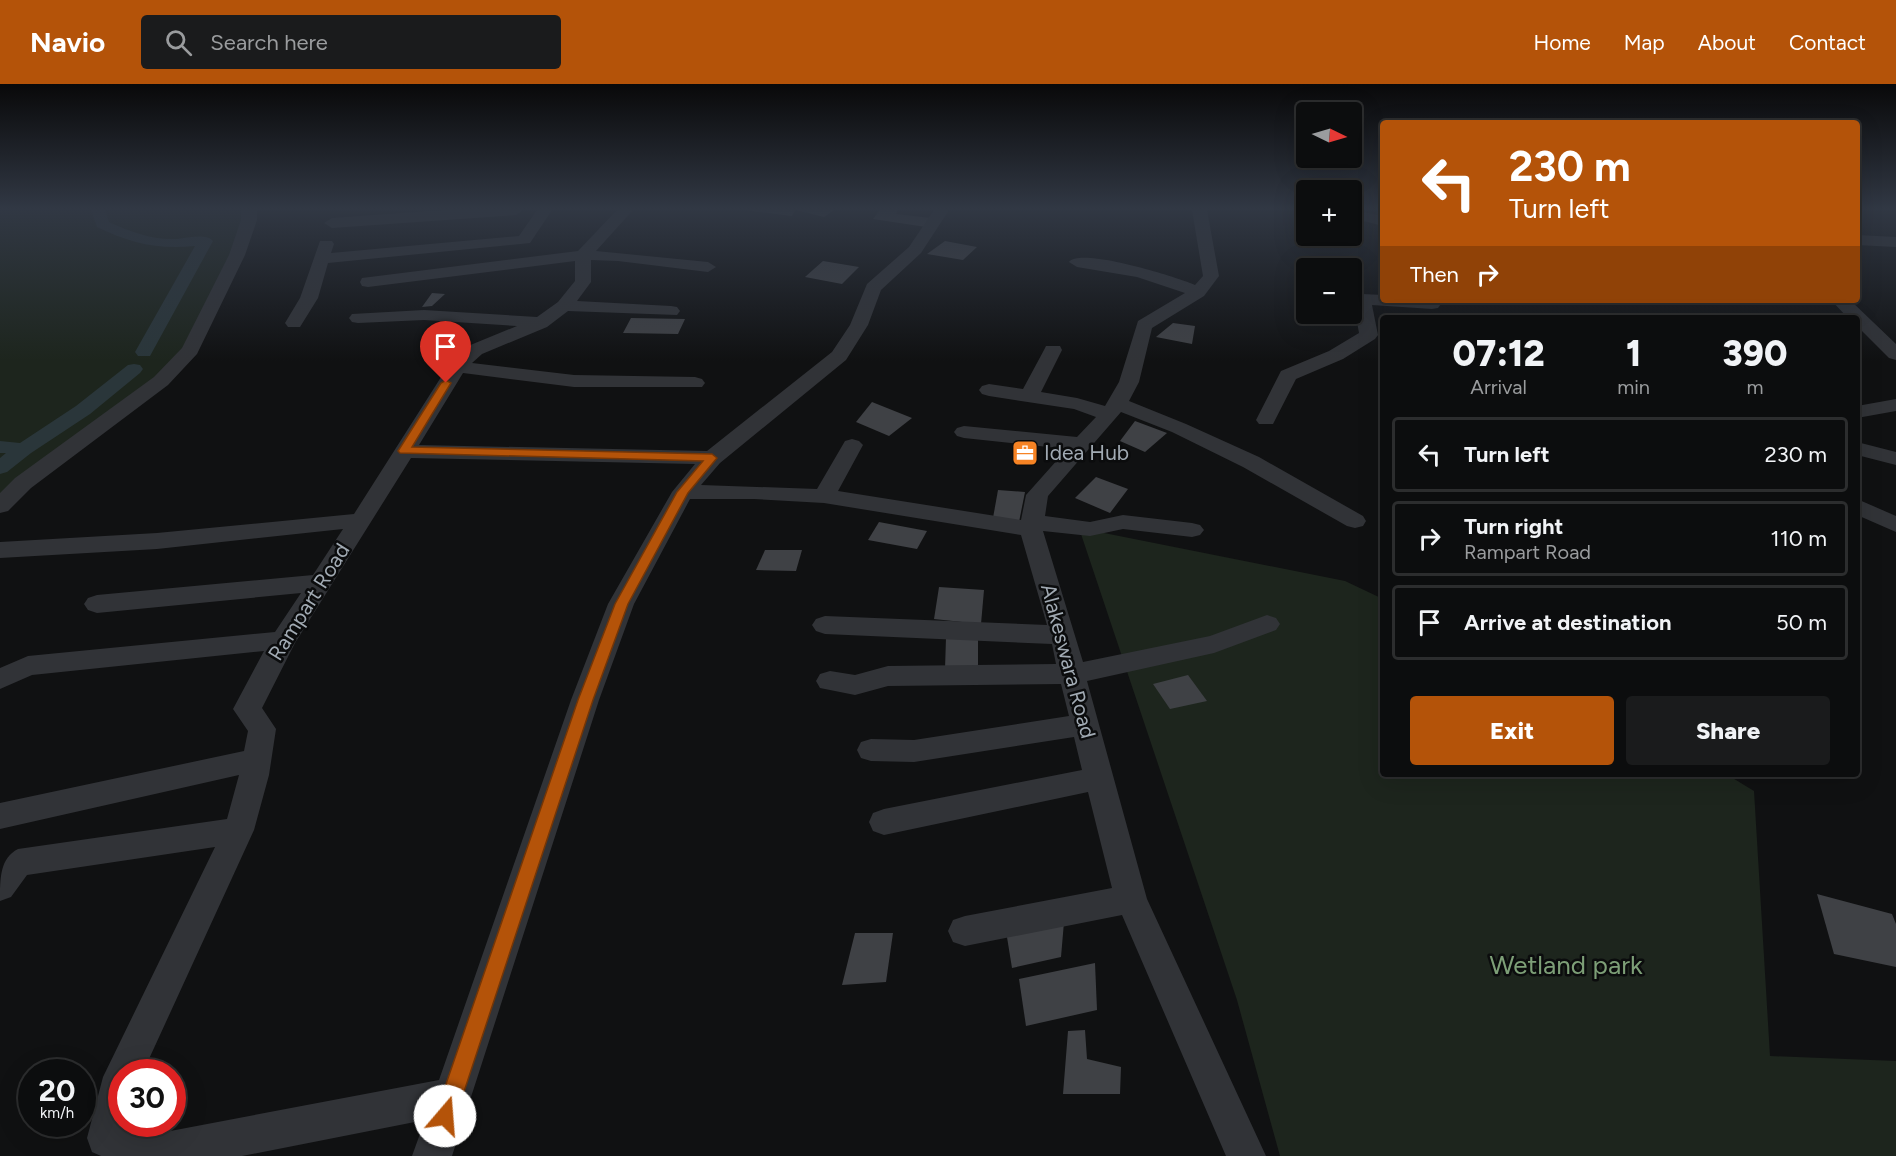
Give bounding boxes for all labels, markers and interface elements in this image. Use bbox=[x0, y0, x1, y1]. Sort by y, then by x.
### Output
search box bbox=[141, 15, 561, 69]
text: Navio bbox=[30, 25, 105, 59]
icon: search bbox=[162, 26, 195, 59]
text: Search here bbox=[210, 29, 328, 56]
text: Home bbox=[1534, 30, 1591, 55]
text: Map bbox=[1624, 30, 1665, 55]
text: About bbox=[1698, 30, 1756, 55]
text: Contact bbox=[1789, 30, 1866, 55]
north arrow bbox=[1296, 102, 1362, 168]
map controls bbox=[1296, 102, 1362, 324]
text: 230 m bbox=[1509, 141, 1631, 192]
icon: left bbox=[1410, 144, 1488, 222]
button: + bbox=[1296, 180, 1362, 246]
text: Turn left bbox=[1509, 192, 1609, 225]
button: − bbox=[1296, 258, 1362, 324]
icon: right bbox=[1471, 258, 1504, 291]
text: Then bbox=[1410, 261, 1459, 288]
pin bbox=[420, 321, 471, 383]
icon: arrive bbox=[429, 330, 462, 363]
text: 07:12 bbox=[1453, 332, 1545, 375]
text: 1 bbox=[1626, 332, 1641, 375]
text: 390 bbox=[1723, 332, 1787, 375]
text: Arrival bbox=[1470, 375, 1527, 399]
text: min bbox=[1617, 375, 1650, 399]
text: m bbox=[1746, 375, 1764, 399]
office icon: Idea Hub bbox=[1010, 438, 1040, 468]
icon: left bbox=[1413, 438, 1446, 471]
place label: Idea Hub bbox=[1044, 440, 1129, 465]
text: Turn left bbox=[1464, 441, 1550, 468]
text: 230 m bbox=[1764, 441, 1827, 468]
text: Turn right bbox=[1464, 513, 1563, 540]
icon: right bbox=[1413, 522, 1446, 555]
text: 110 m bbox=[1771, 525, 1827, 552]
street label: Rampart Road bbox=[263, 539, 355, 665]
text: Rampart Road bbox=[1464, 540, 1591, 564]
street label: Alakeswara Road bbox=[1036, 581, 1101, 741]
icon: arrive bbox=[1413, 606, 1446, 639]
text: Arrive at destination bbox=[1464, 609, 1672, 636]
text: 50 m bbox=[1776, 609, 1827, 636]
button: Exit bbox=[1410, 696, 1614, 765]
button: Share bbox=[1626, 696, 1830, 765]
park label: Wetland park bbox=[1489, 949, 1643, 981]
speed limit sign: 30 bbox=[108, 1059, 186, 1137]
text: 20 bbox=[39, 1072, 75, 1109]
position arrow bbox=[413, 1084, 477, 1148]
text: km/h bbox=[40, 1104, 74, 1122]

